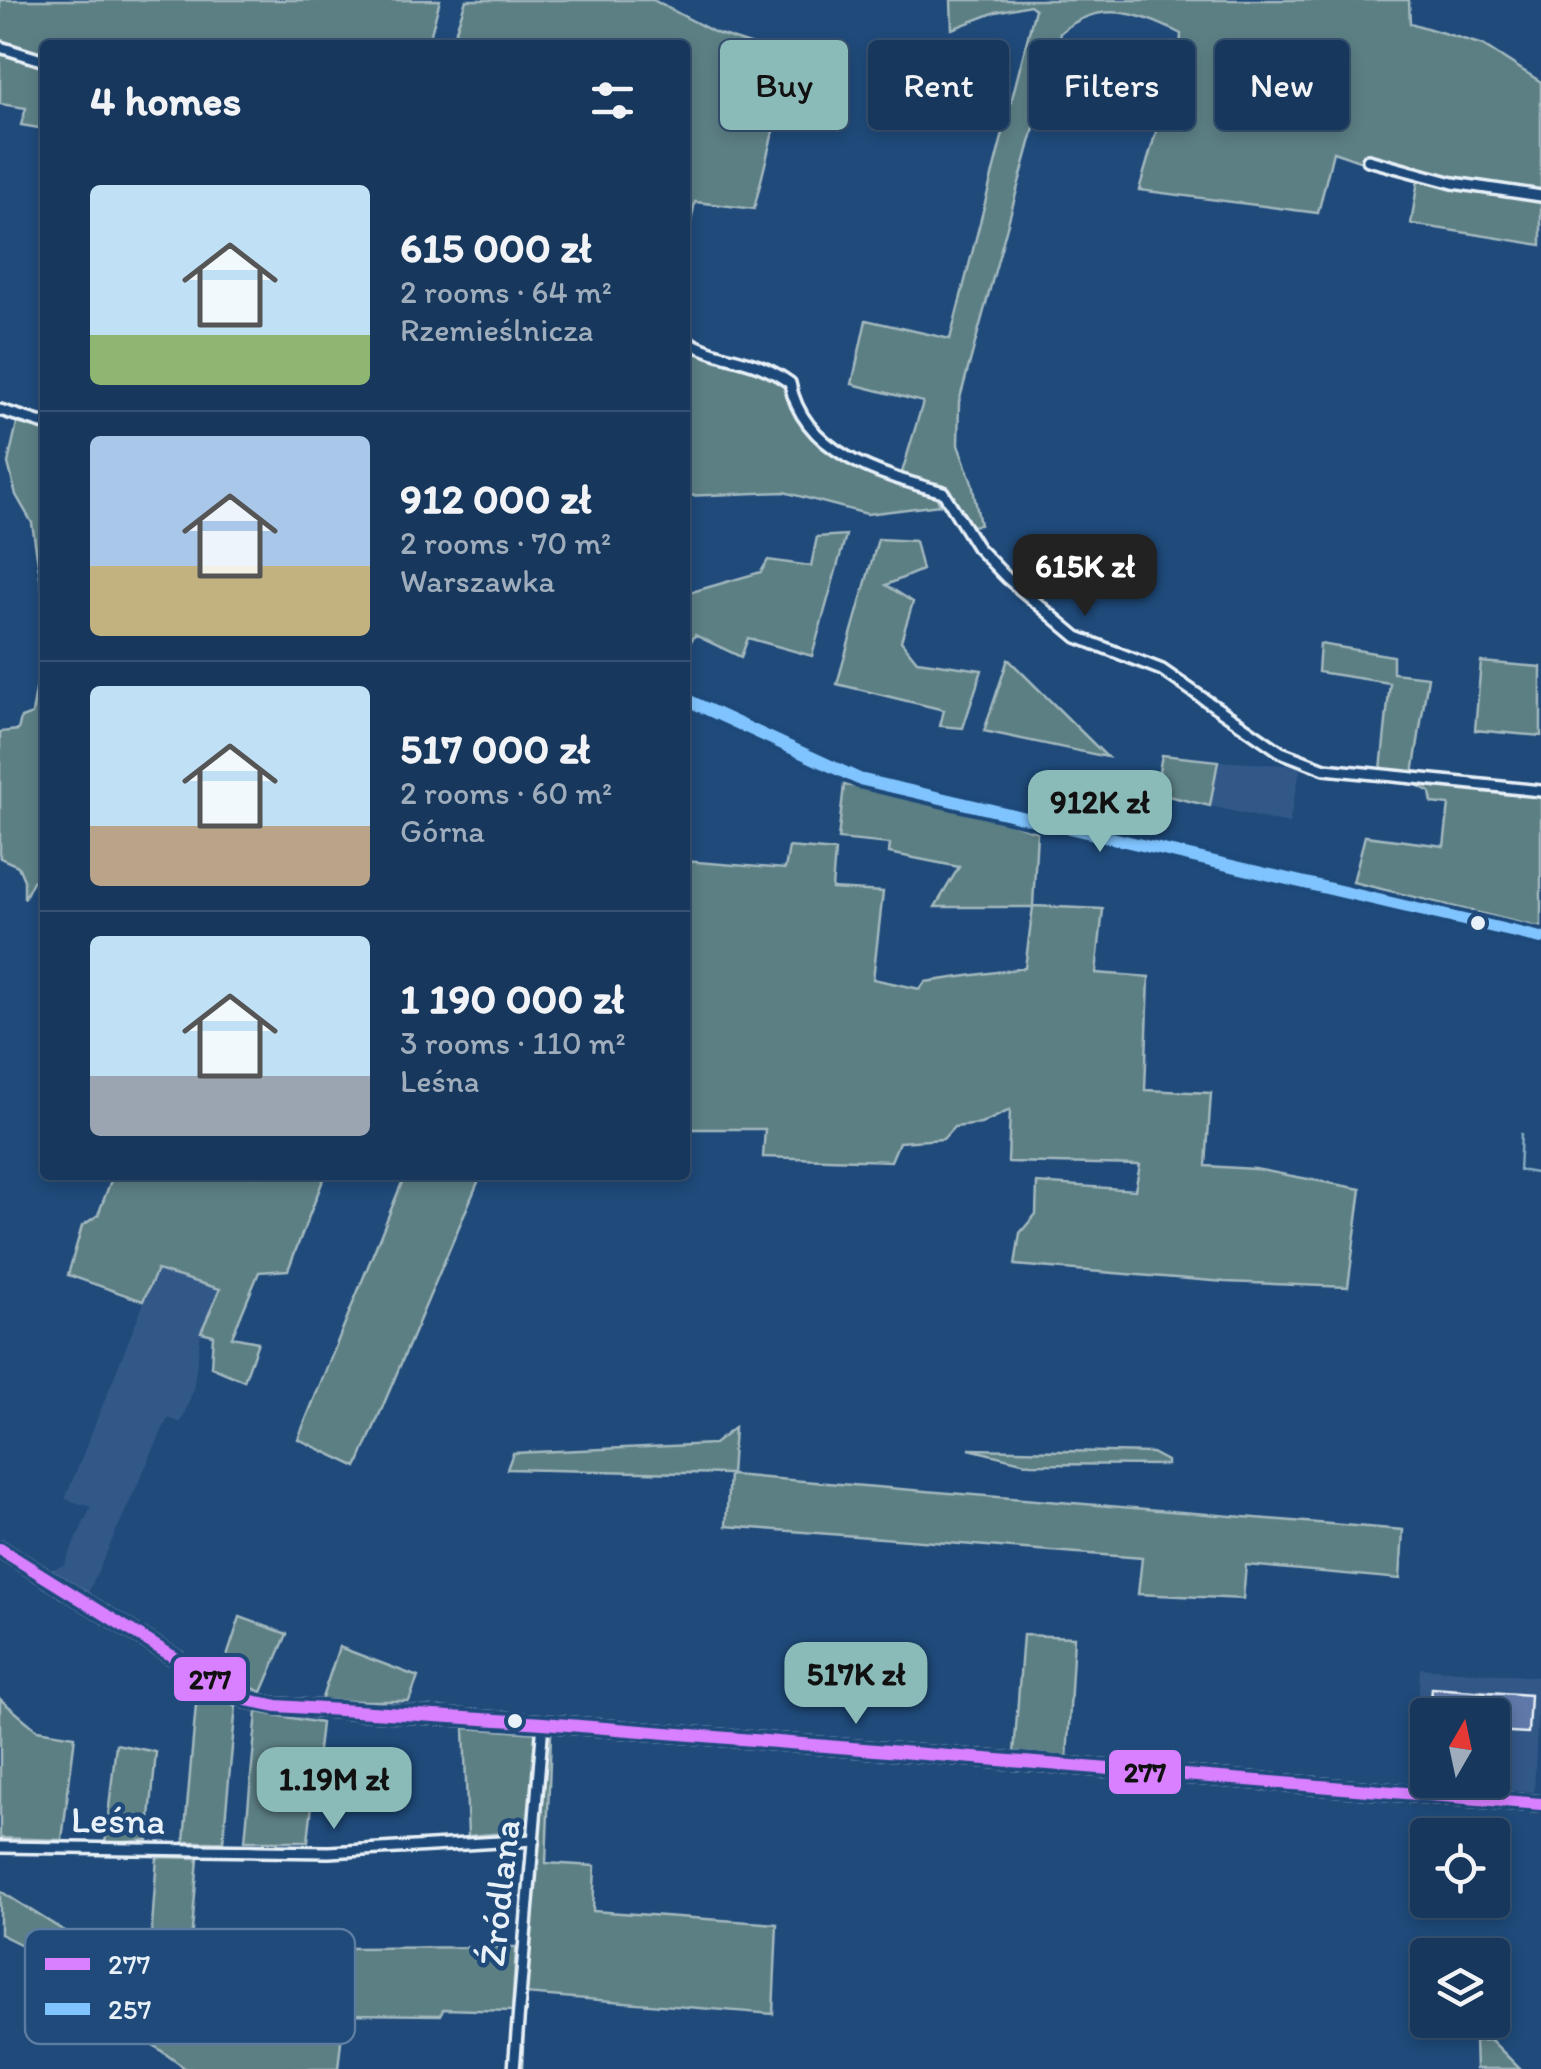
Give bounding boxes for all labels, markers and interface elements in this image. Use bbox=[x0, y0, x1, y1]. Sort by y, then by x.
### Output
chip: Buy bbox=[720, 40, 848, 130]
chip: Rent bbox=[868, 40, 1009, 130]
chip: Filters bbox=[1029, 40, 1195, 130]
chip: New bbox=[1215, 40, 1349, 130]
icon: filters bbox=[585, 73, 640, 128]
text: 4 homes bbox=[90, 75, 241, 126]
text: 615 000 zł bbox=[400, 222, 592, 273]
icon: home bbox=[170, 225, 290, 345]
text: 2 rooms · 64 m² bbox=[400, 273, 612, 311]
text: Rzemieślnicza bbox=[400, 311, 594, 349]
text: 912 000 zł bbox=[400, 473, 592, 524]
icon: home bbox=[170, 476, 290, 596]
text: 2 rooms · 70 m² bbox=[400, 524, 611, 562]
pin: 615K zł bbox=[993, 534, 1177, 619]
text: 615K zł bbox=[1035, 547, 1135, 585]
text: Warszawka bbox=[400, 562, 555, 600]
text: 517 000 zł bbox=[400, 723, 590, 774]
icon: home bbox=[170, 726, 290, 846]
pin: 912K zł bbox=[1008, 770, 1192, 855]
text: 2 rooms · 60 m² bbox=[400, 774, 612, 812]
text: 912K zł bbox=[1050, 783, 1150, 821]
text: Górna bbox=[400, 812, 485, 850]
unlabelled marker bbox=[1468, 913, 1488, 933]
text: 1 190 000 zł bbox=[400, 973, 624, 1024]
icon: home bbox=[170, 976, 290, 1096]
text: 3 rooms · 110 m² bbox=[400, 1024, 626, 1062]
text: Leśna bbox=[400, 1062, 480, 1100]
pin: 517K zł bbox=[764, 1642, 948, 1727]
line badge: 277 bbox=[172, 1655, 248, 1703]
text: 517K zł bbox=[806, 1655, 906, 1693]
text: 277 bbox=[189, 1662, 231, 1696]
north arrow bbox=[1410, 1698, 1510, 1798]
map controls bbox=[1410, 1698, 1510, 2038]
unlabelled marker bbox=[505, 1711, 525, 1731]
pin: 1.19M zł bbox=[231, 1747, 437, 1832]
line badge: 277 bbox=[1107, 1748, 1183, 1796]
text: 277 bbox=[1124, 1755, 1166, 1789]
text: 1.19M zł bbox=[279, 1760, 389, 1798]
street label: Leśna bbox=[70, 1796, 166, 1844]
street label: Źródlana bbox=[468, 1817, 530, 1969]
button: locate bbox=[1410, 1818, 1510, 1918]
legend bbox=[25, 1929, 355, 2044]
button: layers bbox=[1410, 1938, 1510, 2038]
text: 277 bbox=[108, 1947, 151, 1981]
text: 257 bbox=[108, 1992, 151, 2026]

